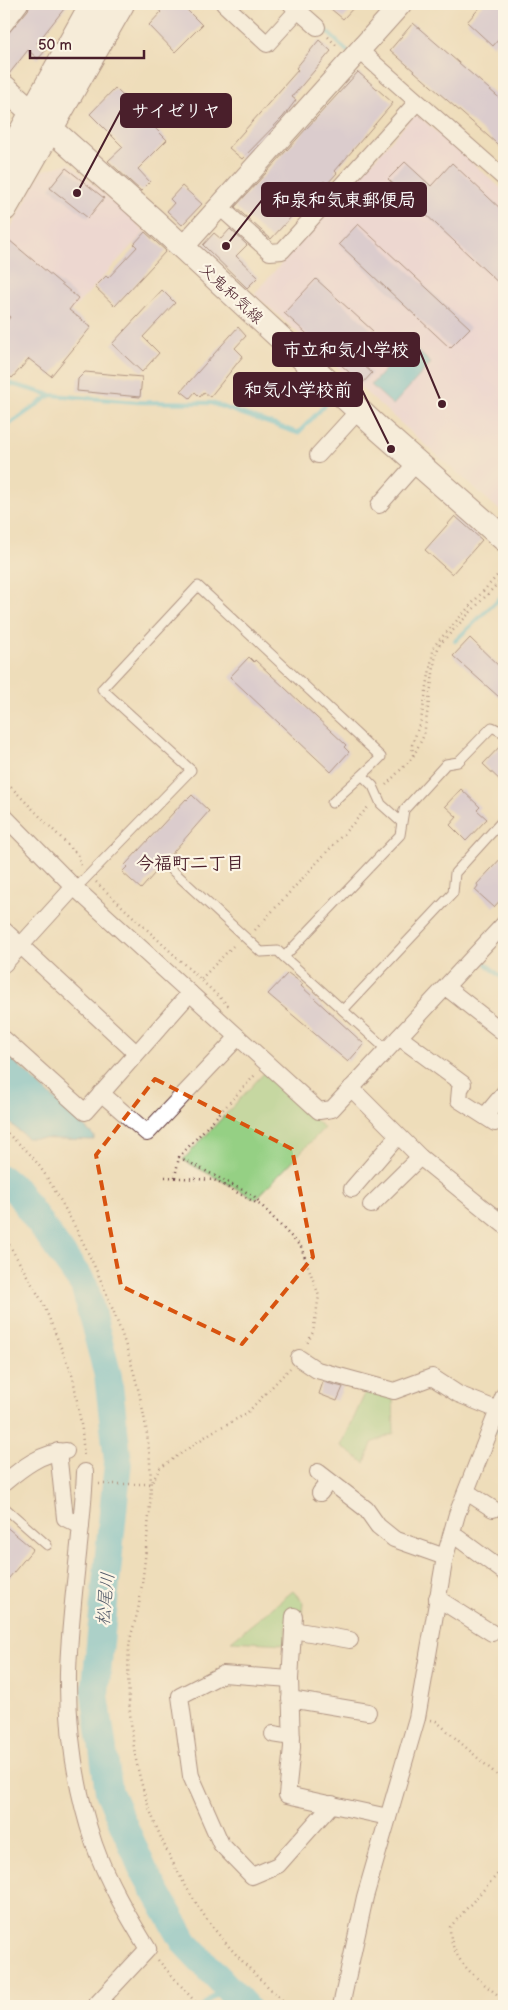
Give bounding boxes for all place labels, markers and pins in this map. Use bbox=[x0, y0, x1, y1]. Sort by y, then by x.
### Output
callout: サイゼリヤ bbox=[121, 94, 231, 127]
callout: 和泉和気東郵便局 bbox=[262, 183, 426, 216]
callout: 市立和気小学校 bbox=[273, 333, 419, 366]
callout: 和気小学校前 bbox=[234, 373, 362, 406]

